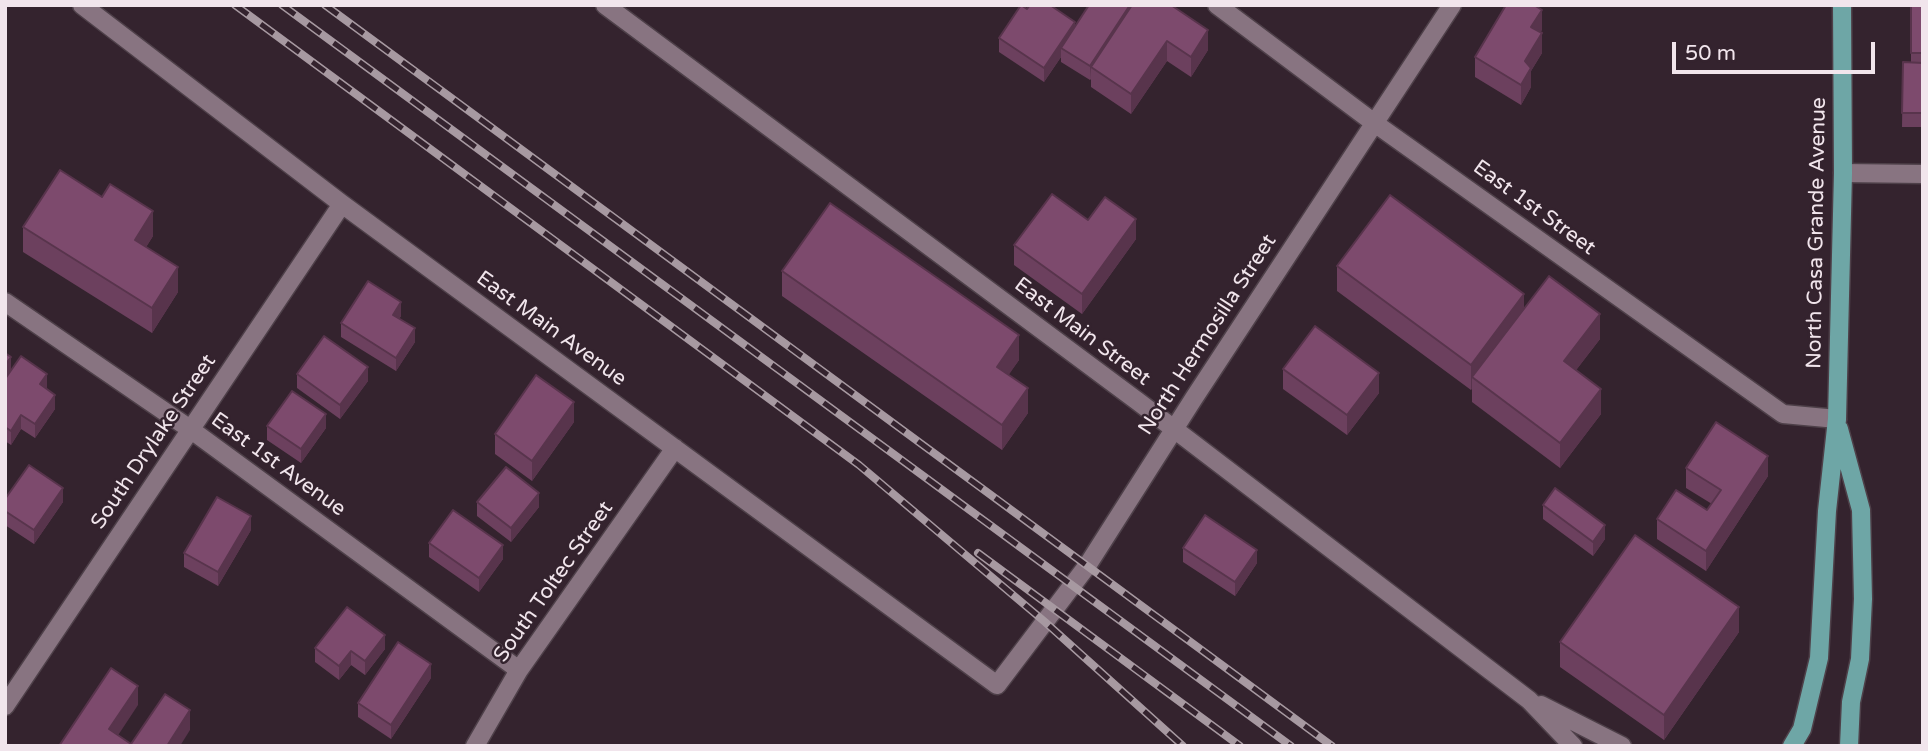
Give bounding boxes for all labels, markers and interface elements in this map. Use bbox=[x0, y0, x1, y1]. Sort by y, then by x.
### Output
scale bar bbox=[1676, 28, 1879, 72]
text: 50 m bbox=[1685, 41, 1736, 66]
street label: North Casa Grande Avenue bbox=[1802, 97, 1832, 369]
street label: East 1st Street bbox=[1468, 155, 1600, 261]
street label: North Hermosilla Street bbox=[1134, 230, 1282, 440]
street label: East Main Avenue bbox=[471, 266, 631, 392]
street label: East Main Street bbox=[1009, 273, 1155, 391]
street label: South Drylake Street bbox=[86, 350, 222, 534]
street label: East 1st Avenue bbox=[206, 408, 350, 522]
street label: South Toltec Street bbox=[489, 497, 619, 667]

